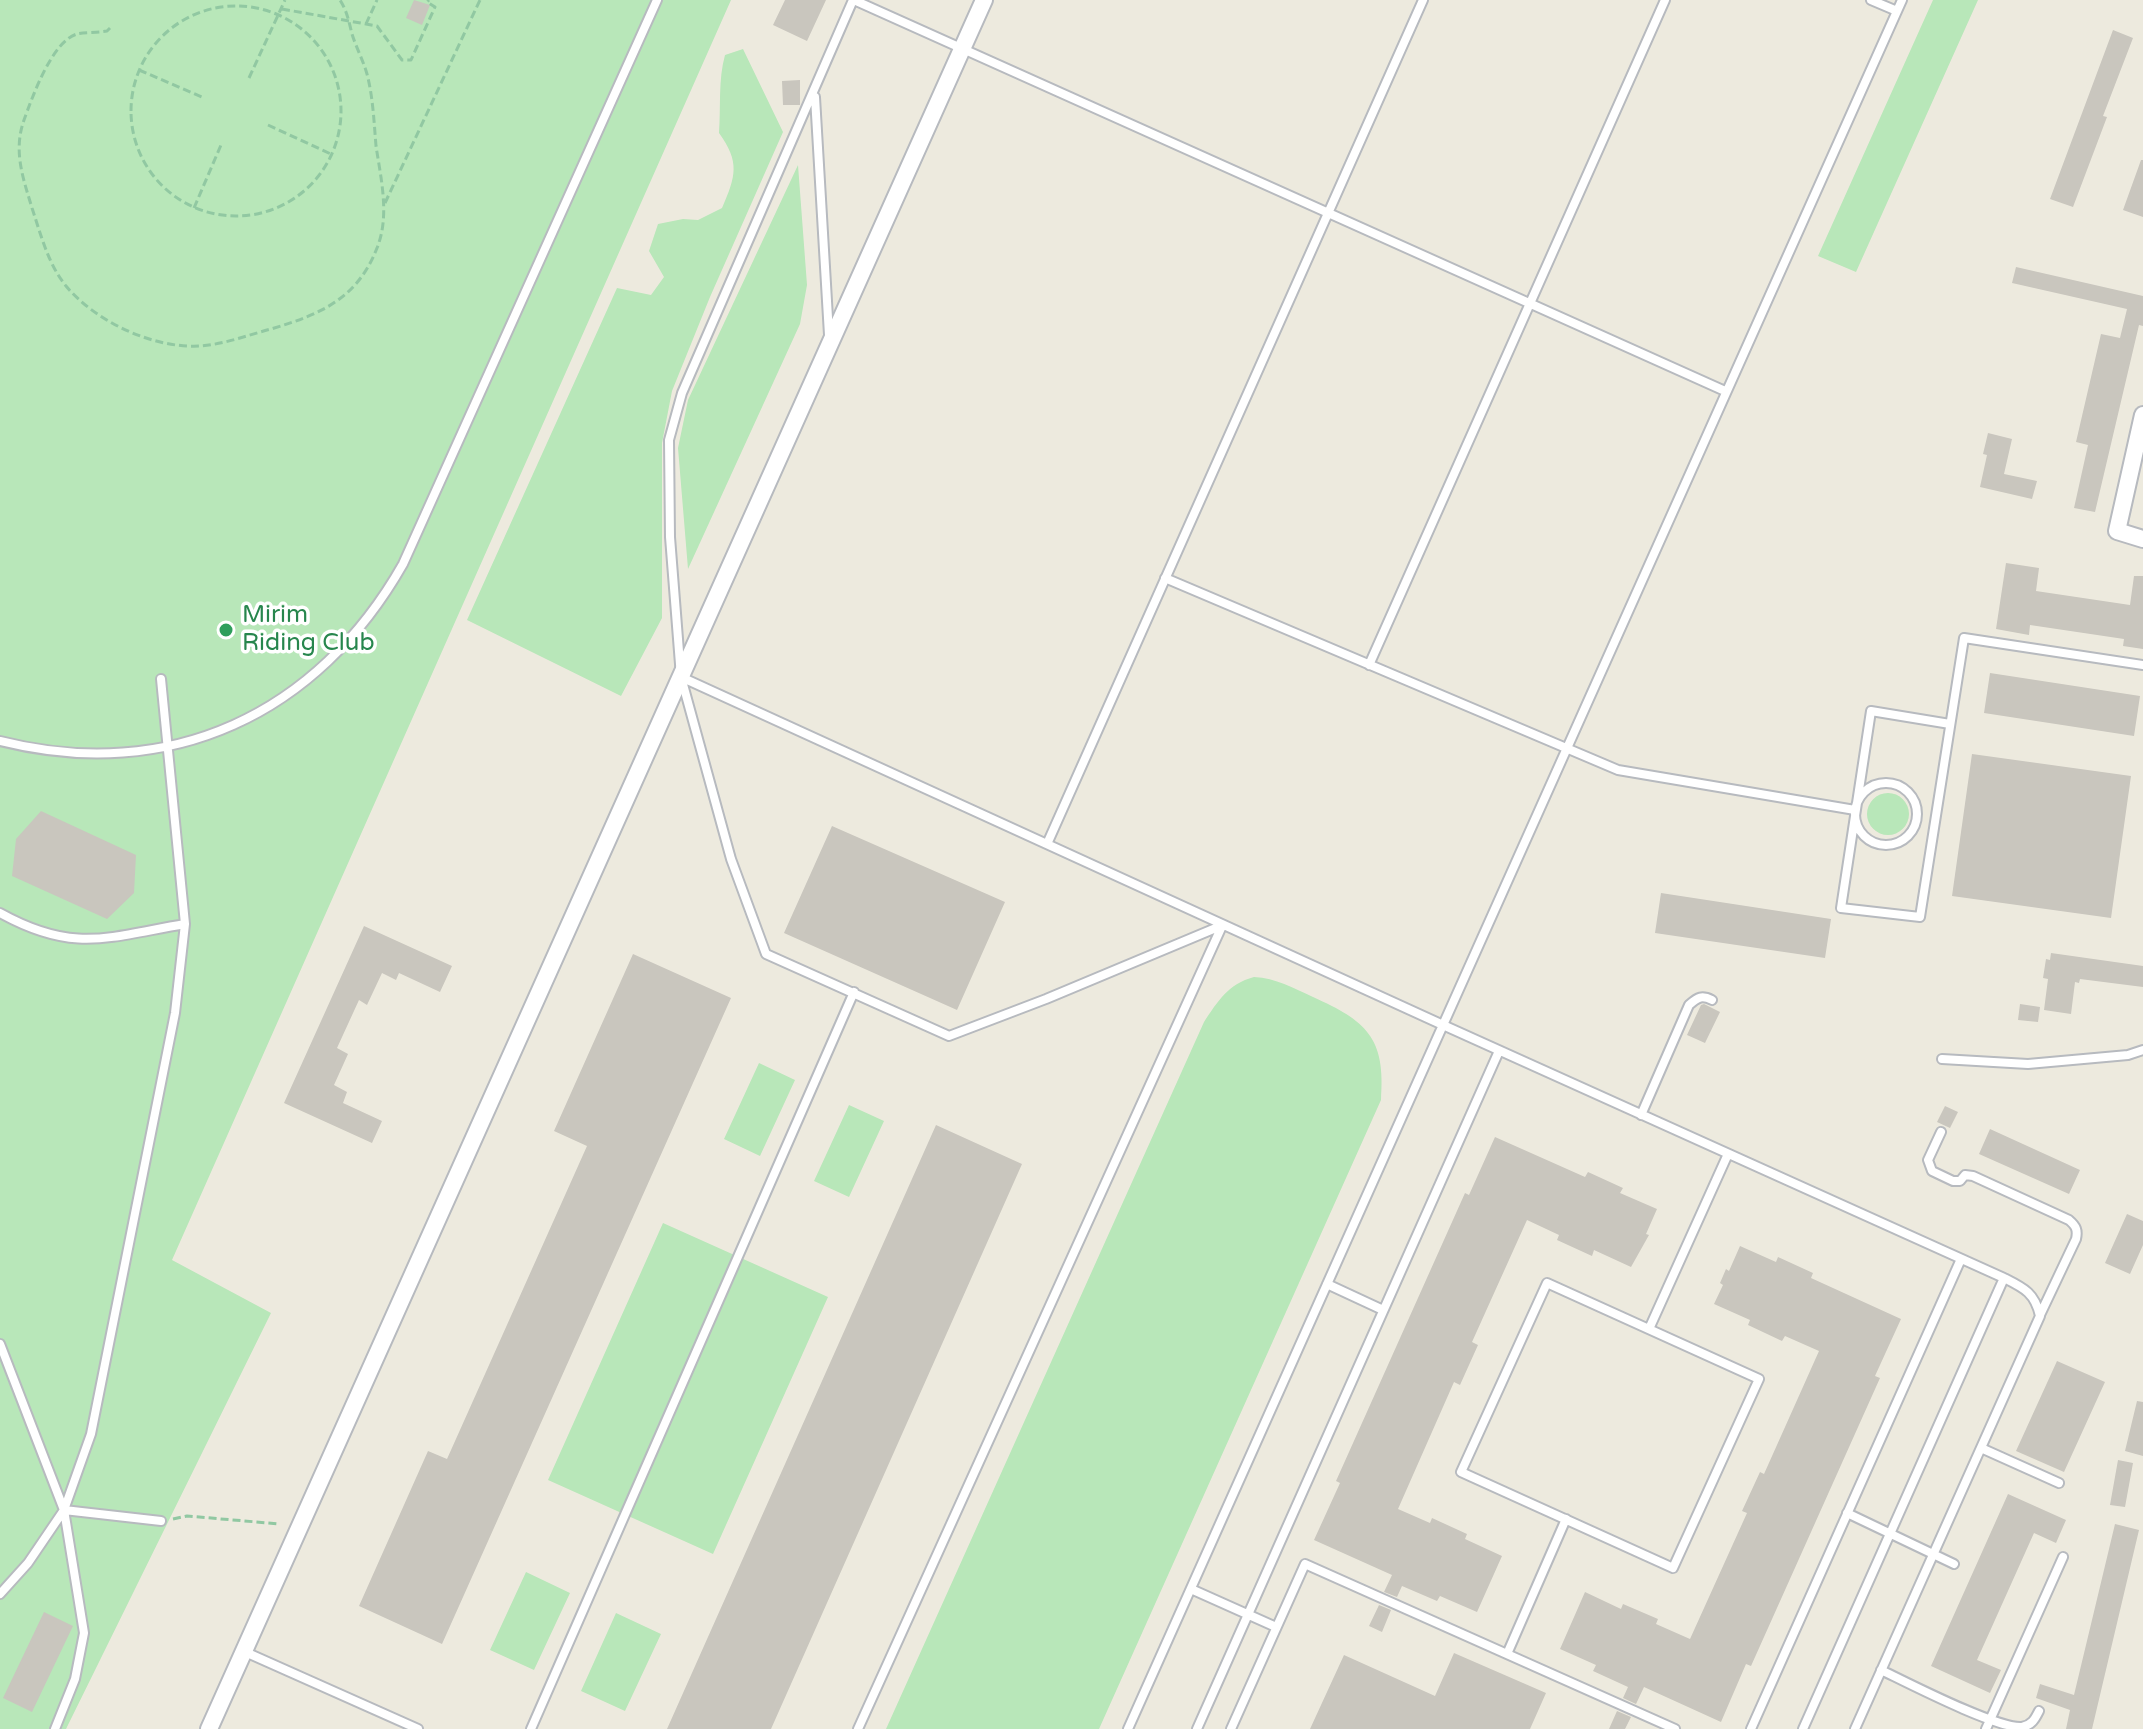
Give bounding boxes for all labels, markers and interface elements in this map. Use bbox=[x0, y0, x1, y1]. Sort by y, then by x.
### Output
place label: Mirim Riding Club bbox=[242, 602, 375, 658]
marker: Mirim Riding Club bbox=[217, 621, 235, 639]

